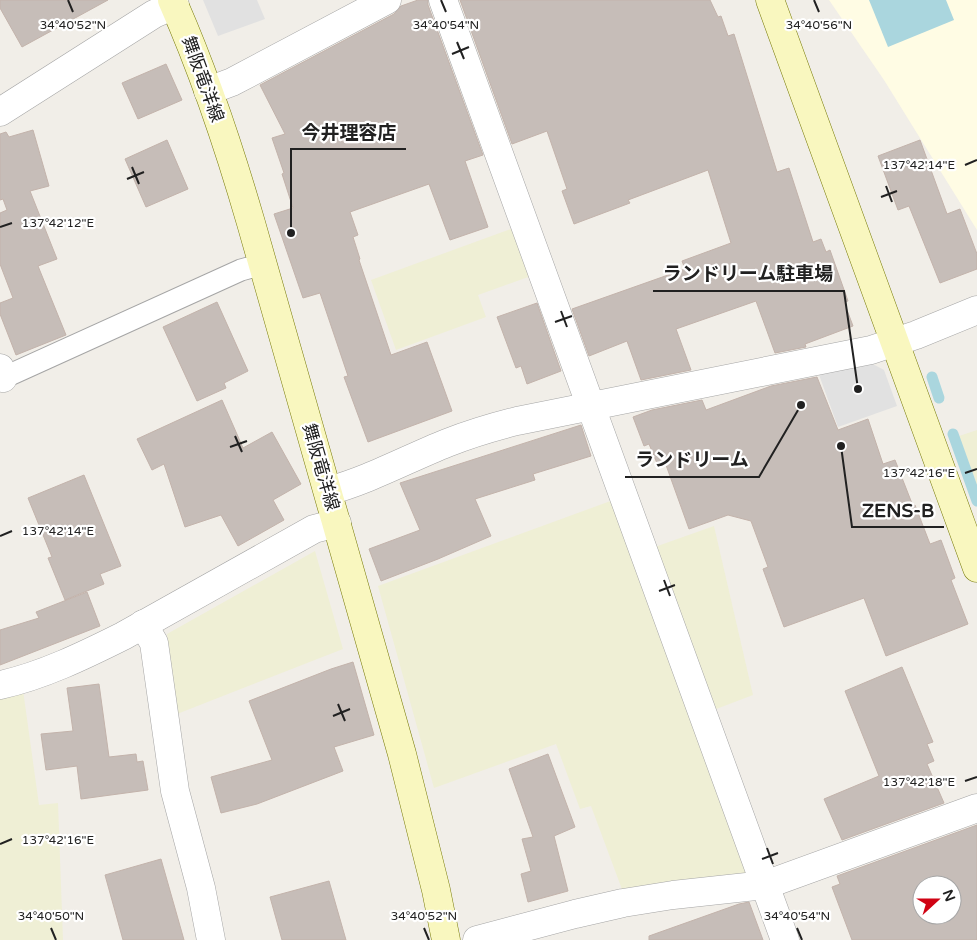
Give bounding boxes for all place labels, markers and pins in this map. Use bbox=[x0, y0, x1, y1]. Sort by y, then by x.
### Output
callout: 今井理容店 bbox=[291, 115, 406, 149]
callout: ランドリーム駐車場 bbox=[653, 257, 844, 291]
callout: ランドリーム bbox=[625, 443, 759, 477]
callout: ZENS-B bbox=[852, 493, 944, 527]

